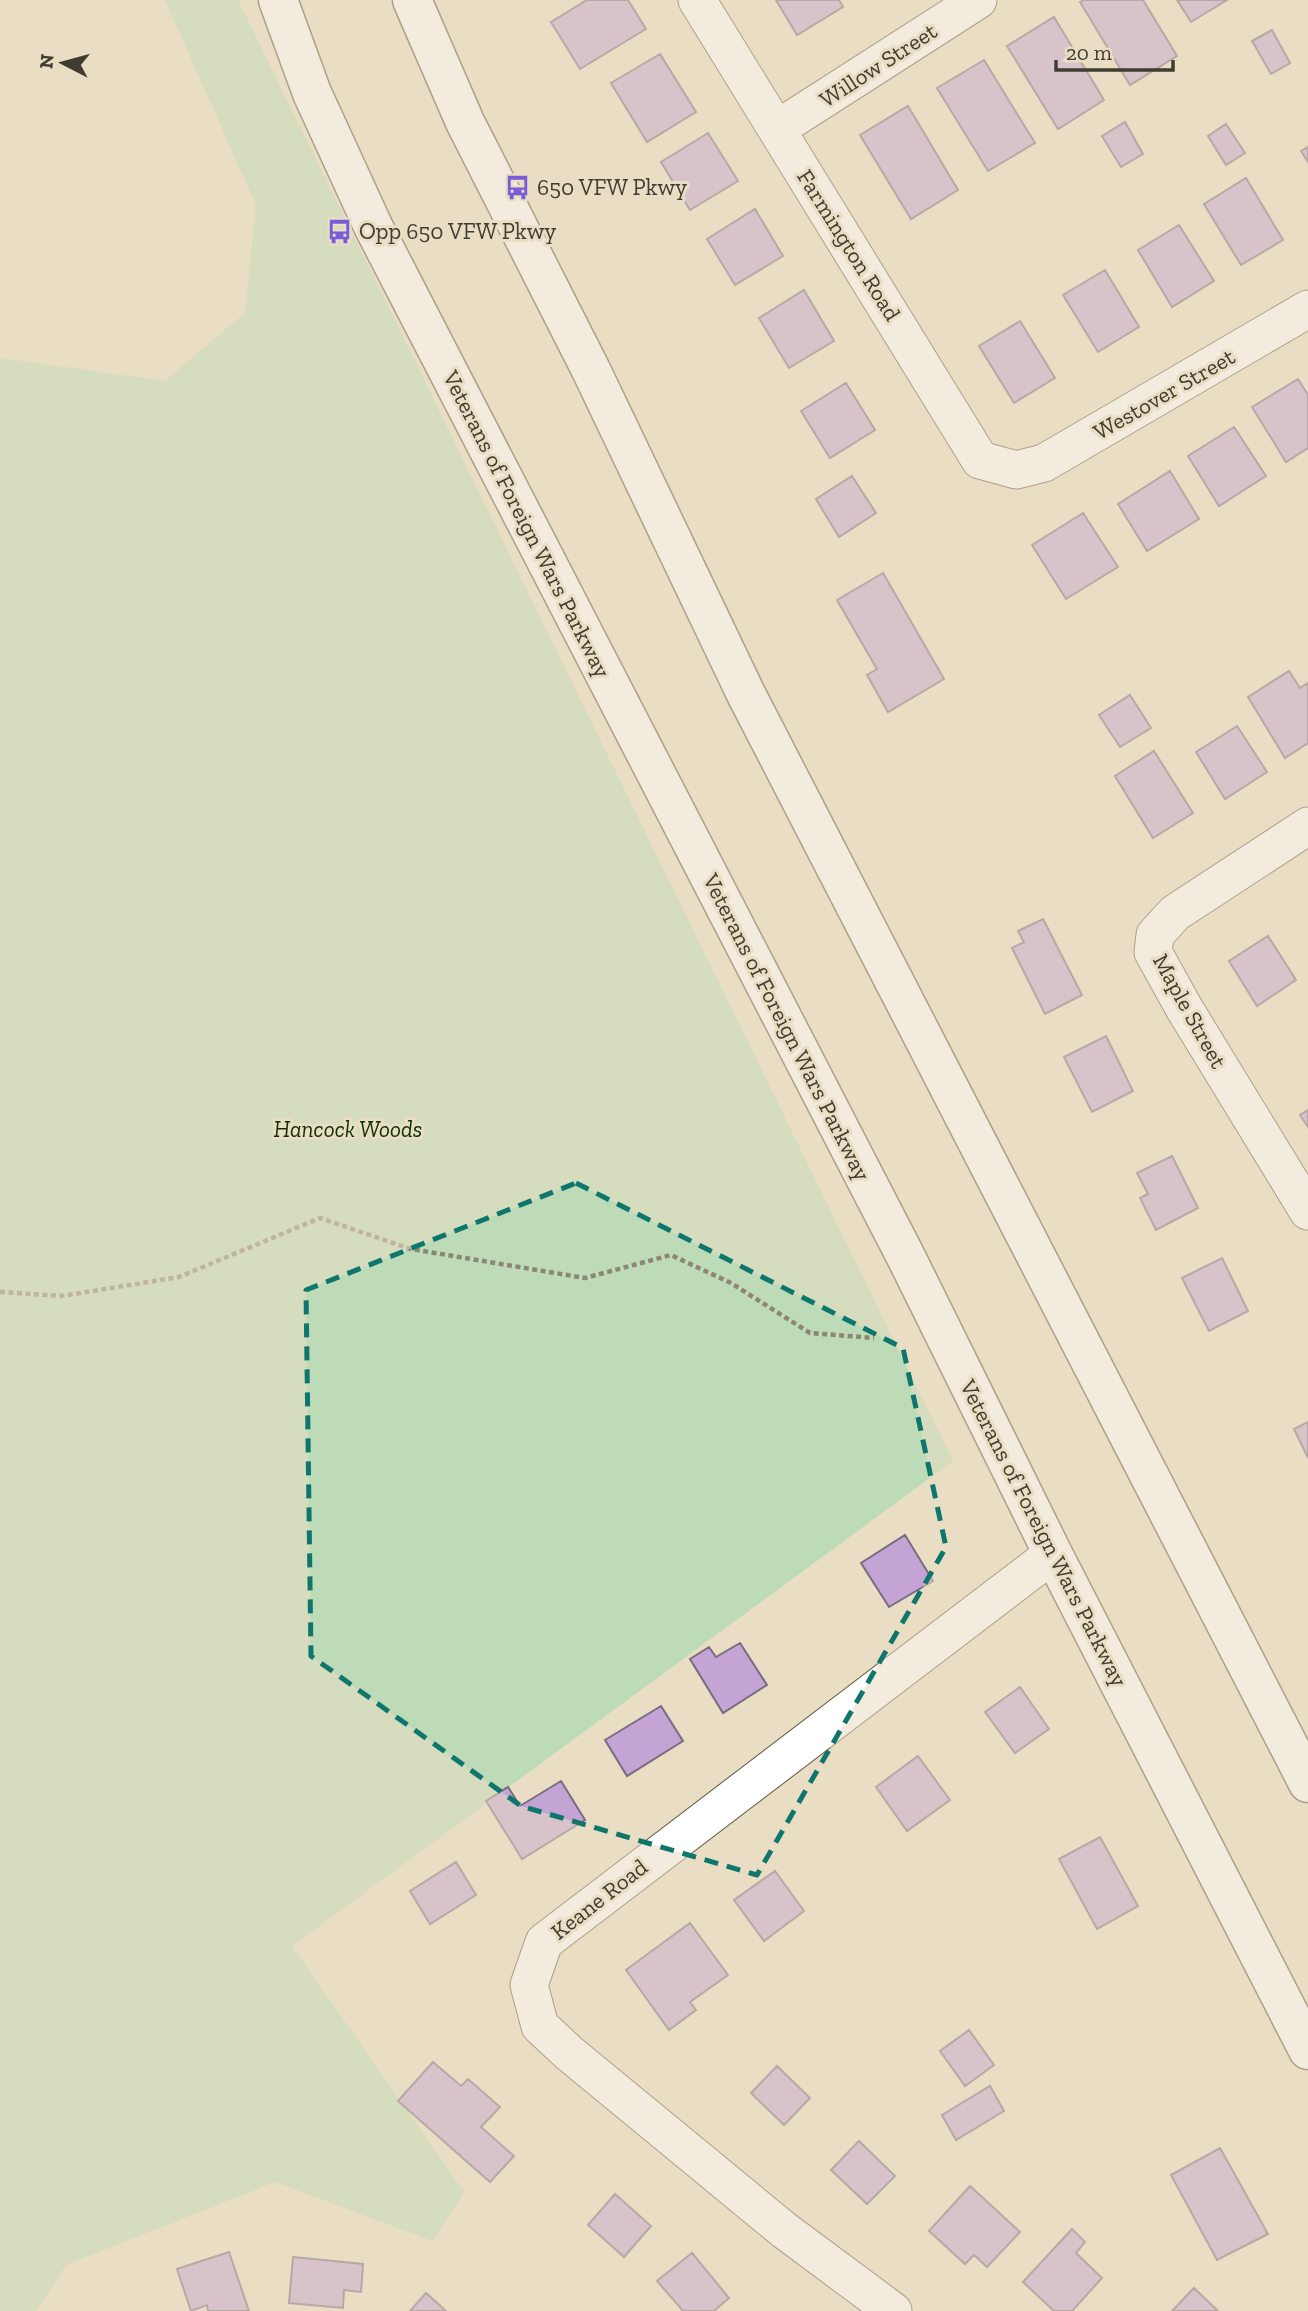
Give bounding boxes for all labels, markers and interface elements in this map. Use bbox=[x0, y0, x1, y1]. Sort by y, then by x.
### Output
street label: Willow Street bbox=[814, 16, 942, 113]
north arrow bbox=[28, 28, 98, 98]
scale bar bbox=[1056, 28, 1173, 72]
text: 20 m bbox=[1066, 40, 1112, 65]
text: N bbox=[34, 53, 59, 70]
street label: Farmington Road bbox=[791, 164, 907, 326]
bus stop icon: 650 VFW Pkwy bbox=[503, 173, 531, 201]
place label: 650 VFW Pkwy bbox=[537, 173, 687, 201]
bus stop icon: Opp 650 VFW Pkwy bbox=[325, 217, 353, 245]
place label: Opp 650 VFW Pkwy bbox=[359, 217, 556, 245]
street label: Westover Street bbox=[1088, 342, 1240, 446]
street label: Veterans of Foreign Wars Parkway bbox=[437, 365, 617, 682]
street label: Veterans of Foreign Wars Parkway bbox=[697, 868, 877, 1185]
street label: Maple Street bbox=[1147, 949, 1233, 1074]
park label: Hancock Woods bbox=[274, 1115, 422, 1143]
street label: Veterans of Foreign Wars Parkway bbox=[954, 1374, 1134, 1691]
street label: Keane Road bbox=[545, 1852, 653, 1945]

